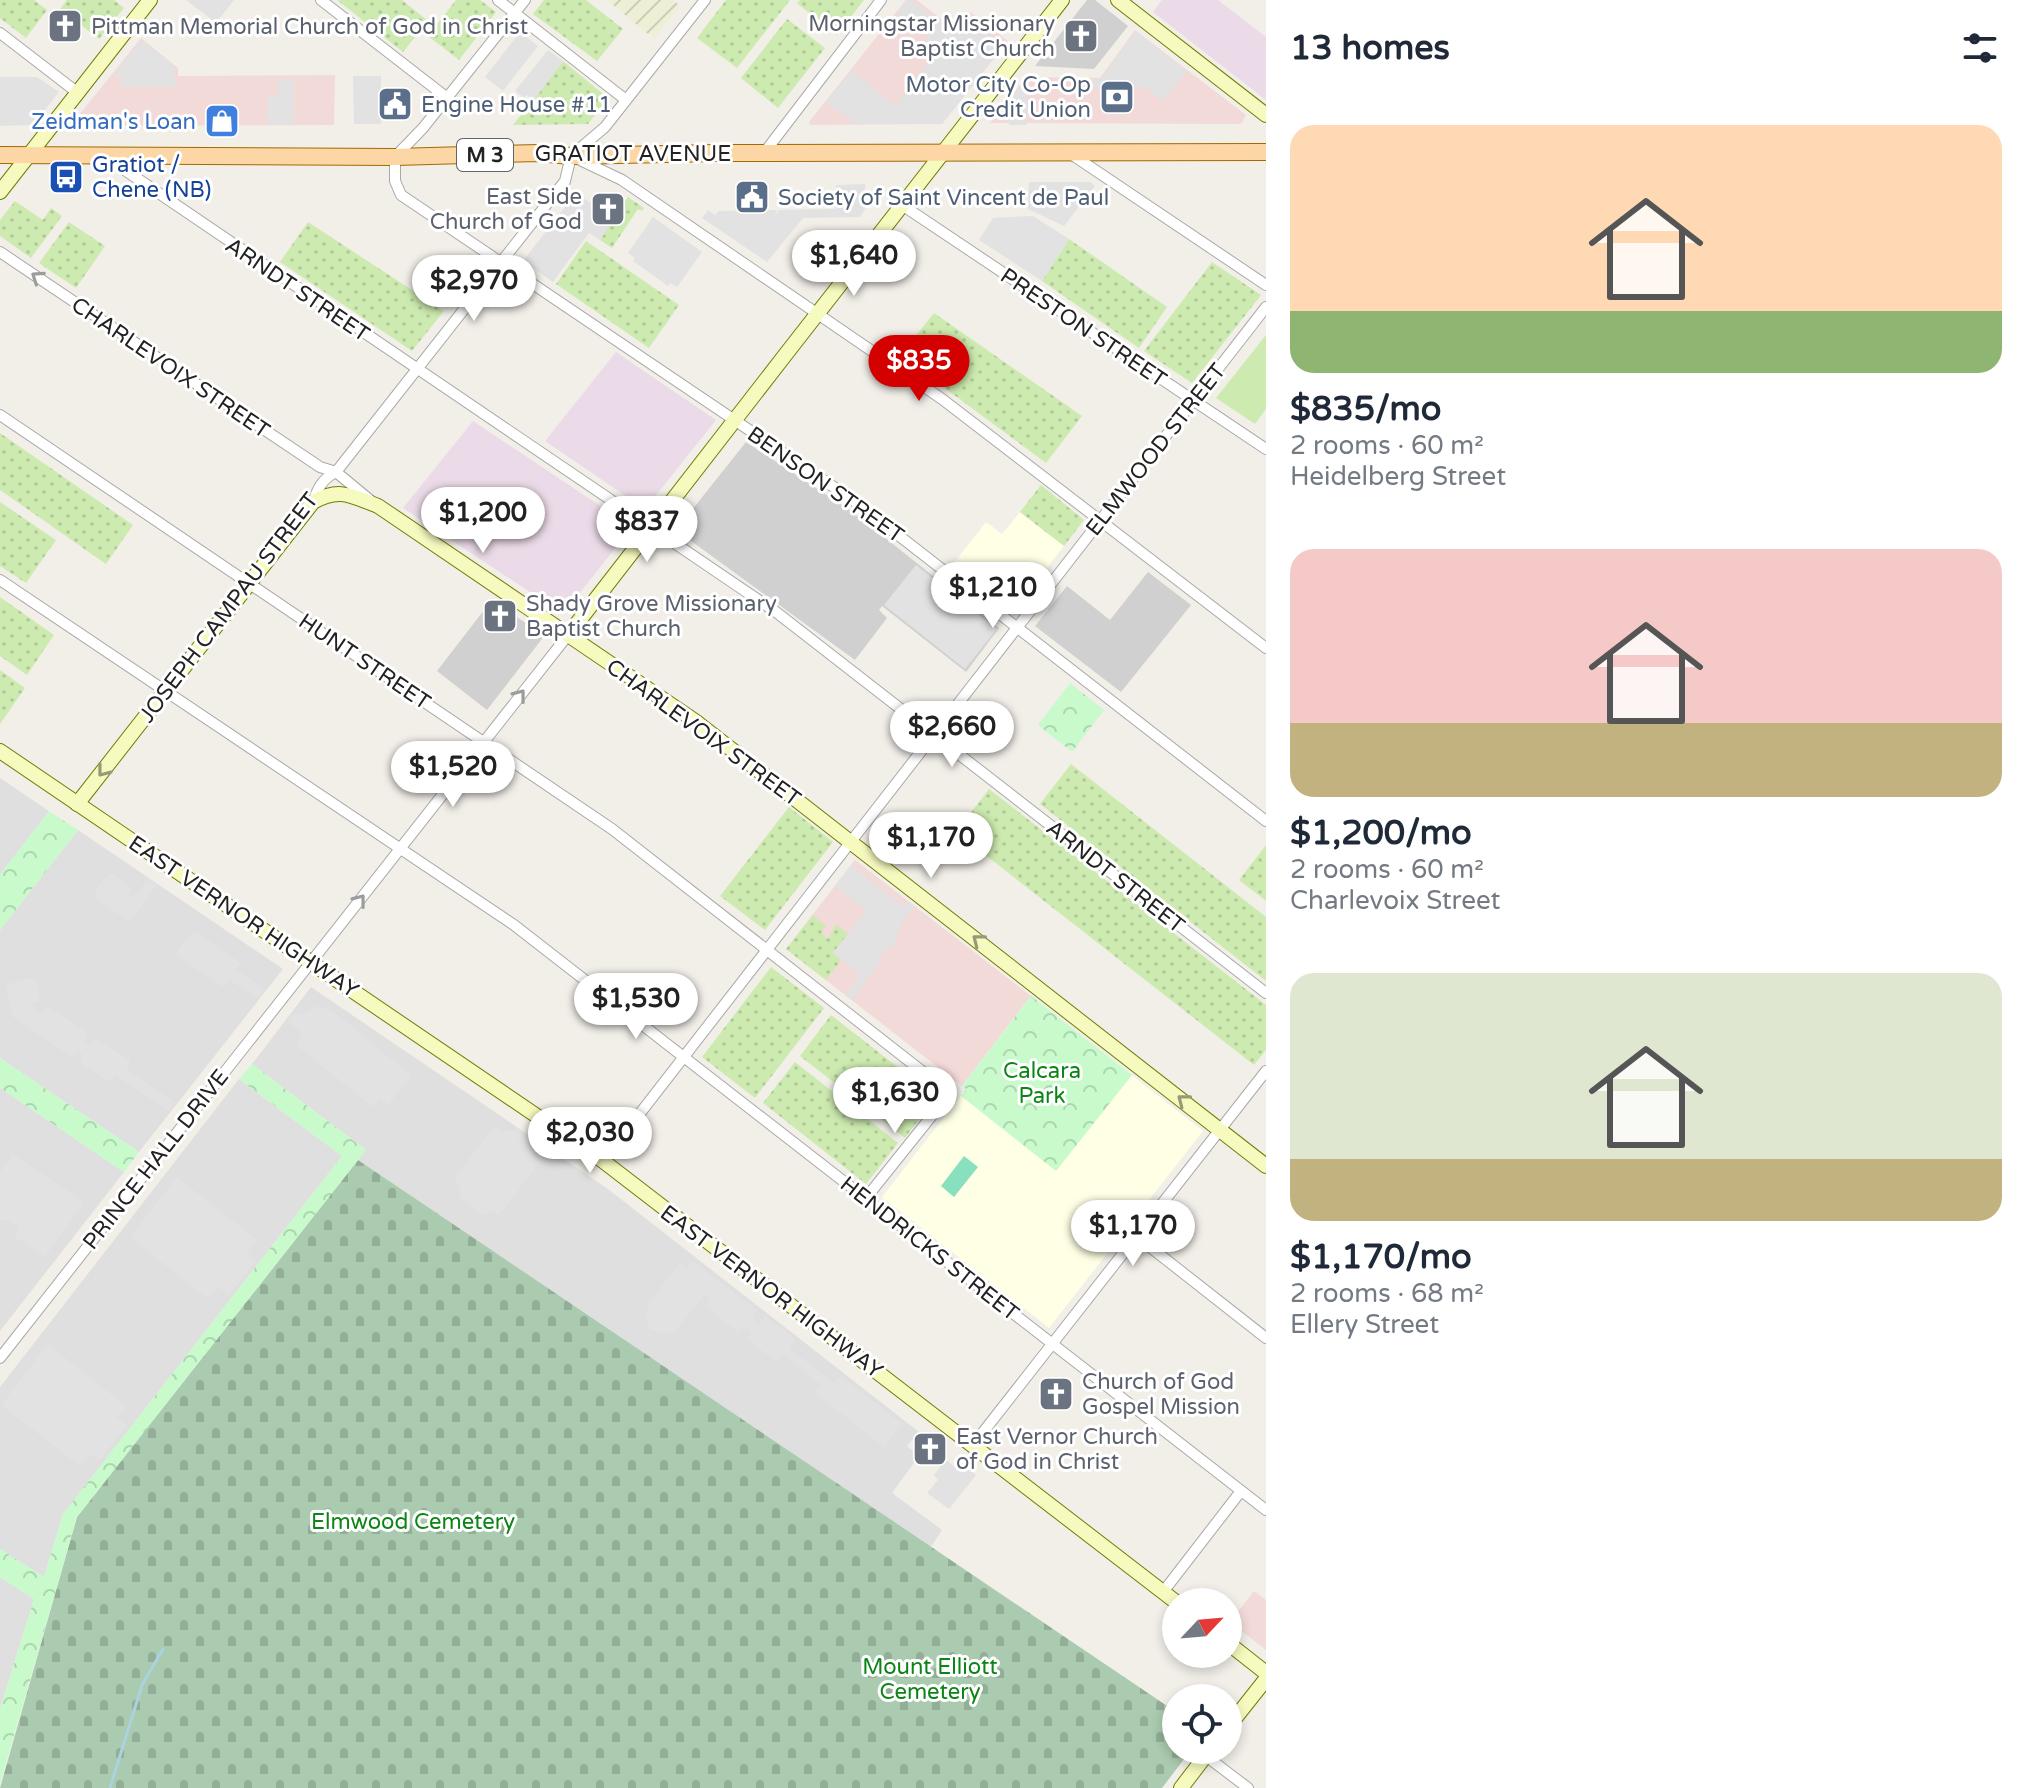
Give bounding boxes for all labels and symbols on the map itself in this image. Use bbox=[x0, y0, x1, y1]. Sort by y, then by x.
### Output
church icon: Pittman Memorial Church of God in Christ bbox=[46, 7, 84, 45]
place label: Morningstar Missionary Baptist Church bbox=[808, 11, 1055, 62]
place label: Pittman Memorial Church of God in Christ bbox=[91, 14, 528, 40]
church icon: Morningstar Missionary Baptist Church bbox=[1062, 17, 1100, 55]
place label: Motor City Co-Op Credit Union bbox=[906, 72, 1091, 123]
bank icon: Motor City Co-Op Credit Union bbox=[1098, 78, 1136, 116]
public building icon: Engine House #11 bbox=[376, 85, 414, 123]
place label: Engine House #11 bbox=[421, 92, 612, 118]
shop icon: Zeidman's Loan bbox=[203, 102, 241, 140]
place label: Zeidman's Loan bbox=[31, 109, 196, 135]
road number: M 3 bbox=[457, 139, 513, 171]
street label: GRATIOT AVENUE bbox=[535, 141, 731, 167]
place label: Gratiot / Chene (NB) bbox=[92, 152, 211, 203]
bus stop icon: Gratiot / Chene (NB) bbox=[47, 158, 85, 196]
public building icon: Society of Saint Vincent de Paul bbox=[733, 178, 771, 216]
place label: East Side Church of God bbox=[430, 184, 582, 235]
place label: Society of Saint Vincent de Paul bbox=[778, 185, 1109, 211]
church icon: East Side Church of God bbox=[589, 190, 627, 228]
pin: $1,640 bbox=[789, 230, 919, 298]
street label: ARNDT STREET bbox=[221, 232, 375, 348]
pin: $2,970 bbox=[409, 255, 539, 323]
street label: PRESTON STREET bbox=[995, 263, 1172, 393]
one-way arrow bbox=[31, 272, 45, 287]
street label: CHARLEVOIX STREET bbox=[66, 292, 275, 444]
pin: $835 bbox=[872, 335, 966, 403]
street label: ELMWOOD STREET bbox=[1080, 358, 1231, 541]
street label: BENSON STREET bbox=[742, 421, 909, 549]
street label: JOSEPH CAMPAU STREET bbox=[134, 487, 324, 728]
pin: $1,200 bbox=[418, 487, 548, 555]
pin: $837 bbox=[600, 496, 694, 564]
pin: $1,210 bbox=[928, 562, 1058, 630]
place label: Shady Grove Missionary Baptist Church bbox=[526, 591, 777, 642]
church icon: Shady Grove Missionary Baptist Church bbox=[481, 597, 519, 635]
street label: HUNT STREET bbox=[294, 608, 436, 716]
street label: CHARLEVOIX STREET bbox=[601, 654, 806, 812]
one-way arrow bbox=[511, 689, 525, 704]
pin: $2,660 bbox=[887, 701, 1017, 769]
pin: $1,520 bbox=[388, 741, 518, 809]
one-way arrow bbox=[99, 762, 113, 777]
pin: $1,170 bbox=[866, 812, 996, 880]
street label: ARNDT STREET bbox=[1041, 815, 1190, 939]
street label: EAST VERNOR HIGHWAY bbox=[124, 830, 363, 1004]
one-way arrow bbox=[351, 895, 365, 909]
one-way arrow bbox=[972, 936, 987, 950]
pin: $1,530 bbox=[571, 973, 701, 1041]
park label: Calcara Park bbox=[1003, 1058, 1081, 1109]
street label: PRINCE HALL DRIVE bbox=[77, 1064, 234, 1255]
pin: $1,630 bbox=[830, 1067, 960, 1135]
one-way arrow bbox=[1177, 1096, 1192, 1110]
pin: $2,030 bbox=[525, 1107, 655, 1175]
street label: HENDRICKS STREET bbox=[835, 1171, 1024, 1327]
street label: EAST VERNOR HIGHWAY bbox=[655, 1200, 888, 1384]
pin: $1,170 bbox=[1068, 1200, 1198, 1268]
place label: Church of God Gospel Mission bbox=[1082, 1369, 1240, 1420]
church icon: Church of God Gospel Mission bbox=[1037, 1375, 1075, 1413]
place label: East Vernor Church of God in Christ bbox=[956, 1424, 1158, 1475]
church icon: East Vernor Church of God in Christ bbox=[911, 1430, 949, 1468]
park label: Elmwood Cemetery bbox=[311, 1509, 515, 1535]
north arrow bbox=[1162, 1588, 1242, 1668]
park label: Mount Elliott Cemetery bbox=[862, 1654, 998, 1705]

